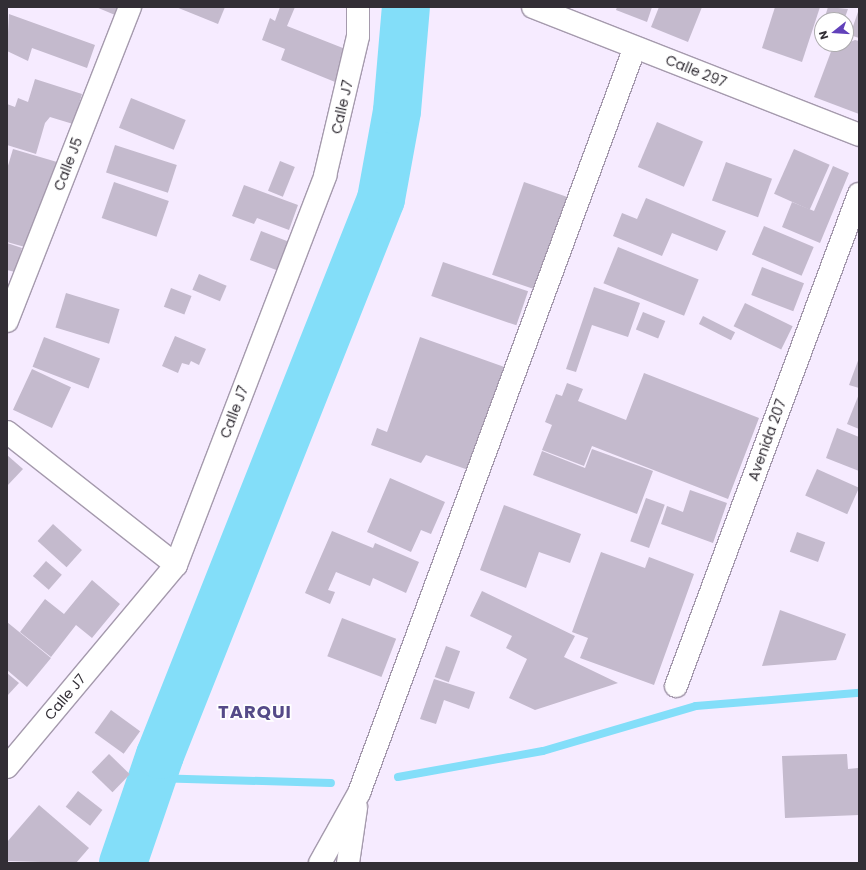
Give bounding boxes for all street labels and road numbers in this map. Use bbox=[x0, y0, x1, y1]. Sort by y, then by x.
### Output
street label: Calle 297 bbox=[663, 51, 729, 91]
street label: Calle J7 bbox=[328, 78, 356, 136]
street label: Calle J5 bbox=[50, 135, 86, 193]
street label: Calle J7 bbox=[216, 383, 252, 441]
street label: Avenida 207 bbox=[744, 397, 790, 483]
street label: Calle J7 bbox=[41, 671, 89, 723]

